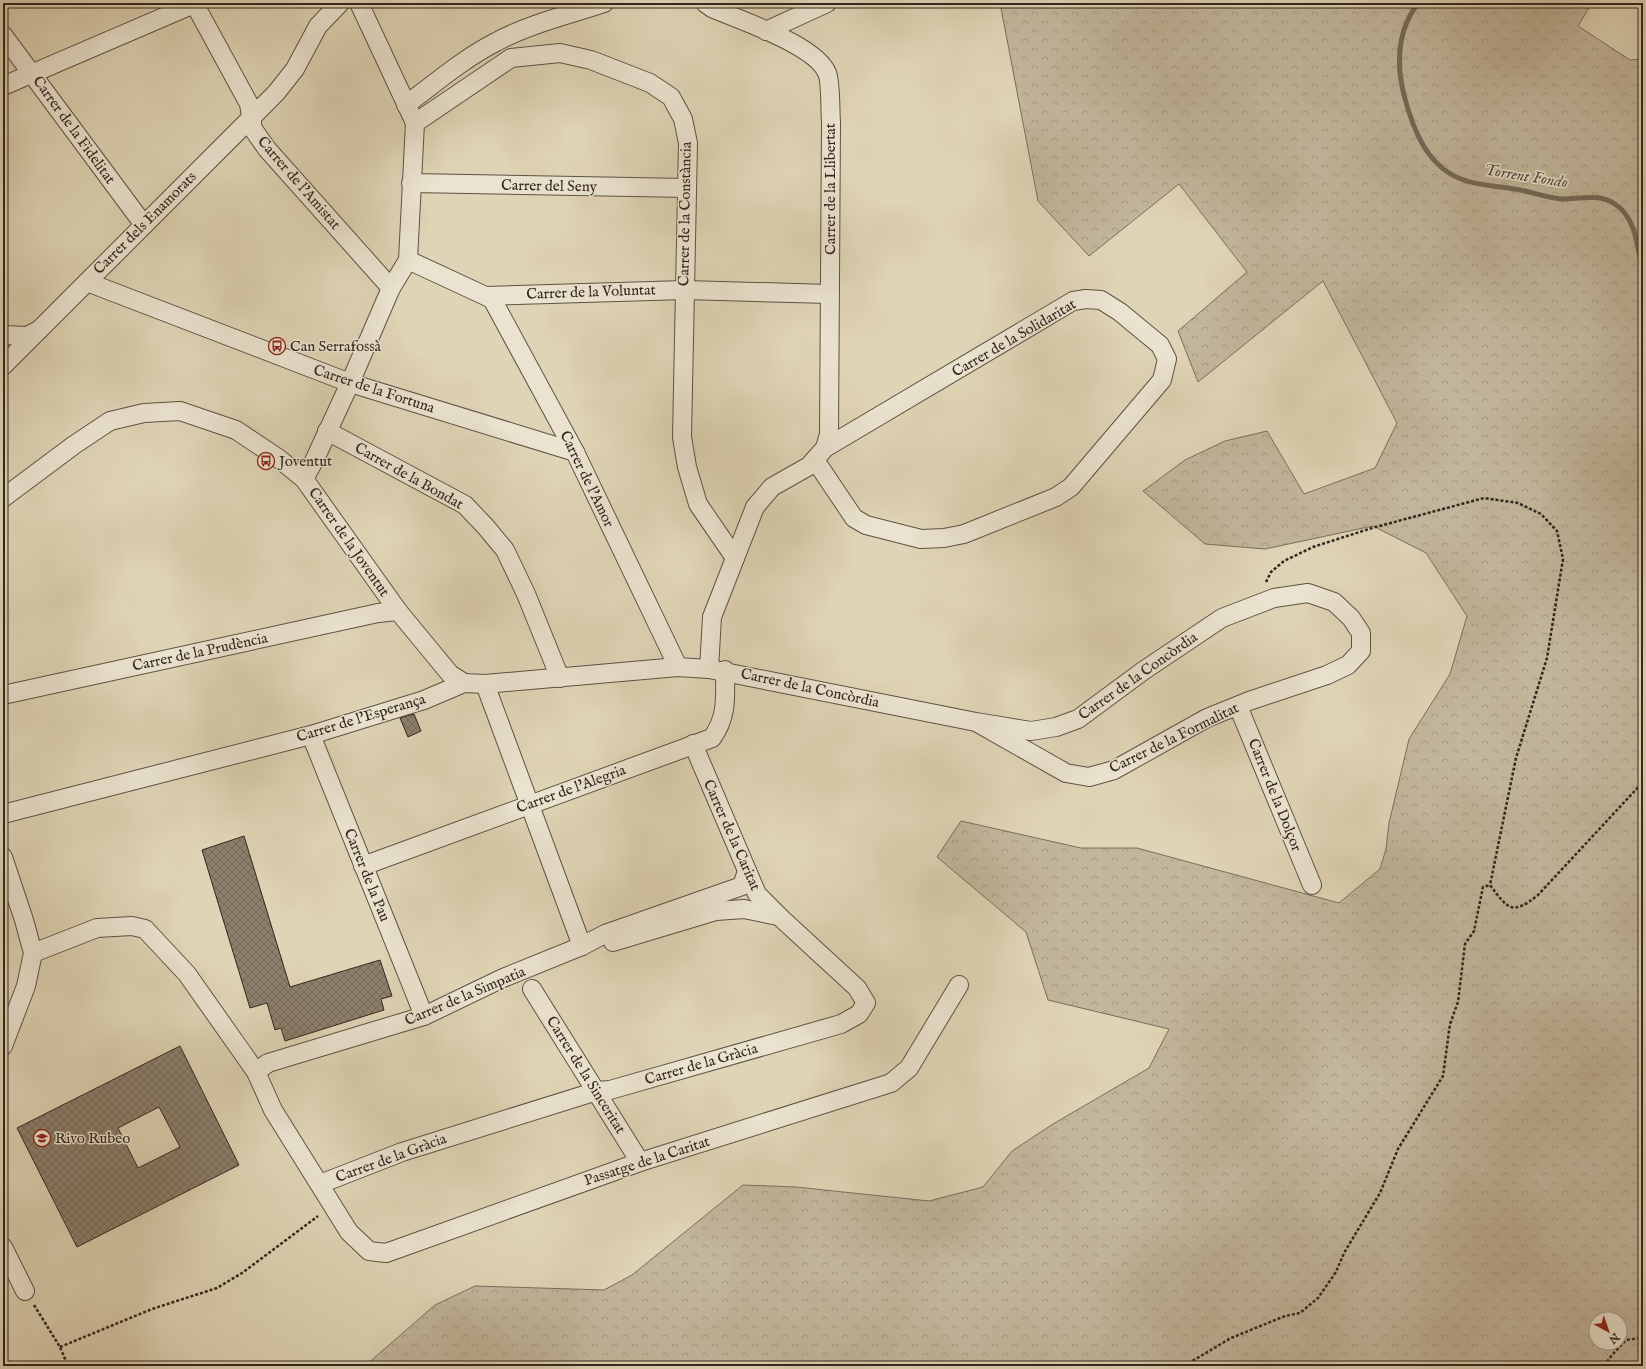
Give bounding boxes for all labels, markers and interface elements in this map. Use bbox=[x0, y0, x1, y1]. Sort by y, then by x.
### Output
street label: Carrer de la Fidelitat bbox=[28, 72, 120, 188]
street label: Carrer de la Llibertat bbox=[821, 123, 840, 255]
street label: Carrer de l'Amistat bbox=[253, 132, 345, 234]
street label: Carrer de la Constància bbox=[674, 141, 696, 286]
water label: Torrent Fondo bbox=[1483, 161, 1569, 193]
street label: Carrer dels Enamorats bbox=[89, 167, 201, 279]
street label: Carrer del Seny bbox=[501, 176, 598, 196]
street label: Carrer de la Voluntat bbox=[526, 280, 656, 304]
street label: Carrer de la Solidaritat bbox=[948, 295, 1080, 381]
bus stop icon: Can Serrafossà bbox=[267, 336, 287, 356]
place label: Can Serrafossà bbox=[290, 337, 382, 356]
street label: Carrer de la Fortuna bbox=[311, 360, 437, 418]
street label: Carrer de l'Amor bbox=[555, 428, 619, 531]
street label: Carrer de la Bondat bbox=[351, 438, 467, 514]
bus stop icon: Joventut bbox=[256, 451, 276, 471]
place label: Joventut bbox=[277, 452, 332, 471]
street label: Carrer de la Joventut bbox=[304, 484, 394, 600]
street label: Carrer de la Concòrdia bbox=[1075, 627, 1202, 724]
street label: Carrer de la Prudència bbox=[131, 628, 270, 676]
street label: Carrer de la Concòrdia bbox=[739, 664, 882, 712]
street label: Carrer de l'Esperança bbox=[294, 689, 428, 747]
street label: Carrer de la Formalitat bbox=[1106, 698, 1242, 778]
street label: Carrer de la Dolçor bbox=[1244, 736, 1306, 855]
street label: Carrer de l'Alegria bbox=[514, 760, 629, 818]
street label: Carrer de la Caritat bbox=[699, 777, 765, 893]
street label: Carrer de la Pau bbox=[340, 826, 394, 925]
street label: Carrer de la Simpatia bbox=[402, 962, 529, 1030]
street label: Carrer de la Sinceritat bbox=[542, 1013, 630, 1137]
street label: Carrer de la Gràcia bbox=[642, 1039, 760, 1089]
school or university icon: Rivo Rubeo bbox=[32, 1128, 52, 1148]
place label: Rivo Rubeo bbox=[55, 1129, 130, 1148]
street label: Carrer de la Gràcia bbox=[333, 1129, 450, 1187]
street label: Passatge de la Caritat bbox=[582, 1132, 712, 1190]
north arrow bbox=[1588, 1311, 1628, 1351]
text: N bbox=[1605, 1329, 1623, 1347]

